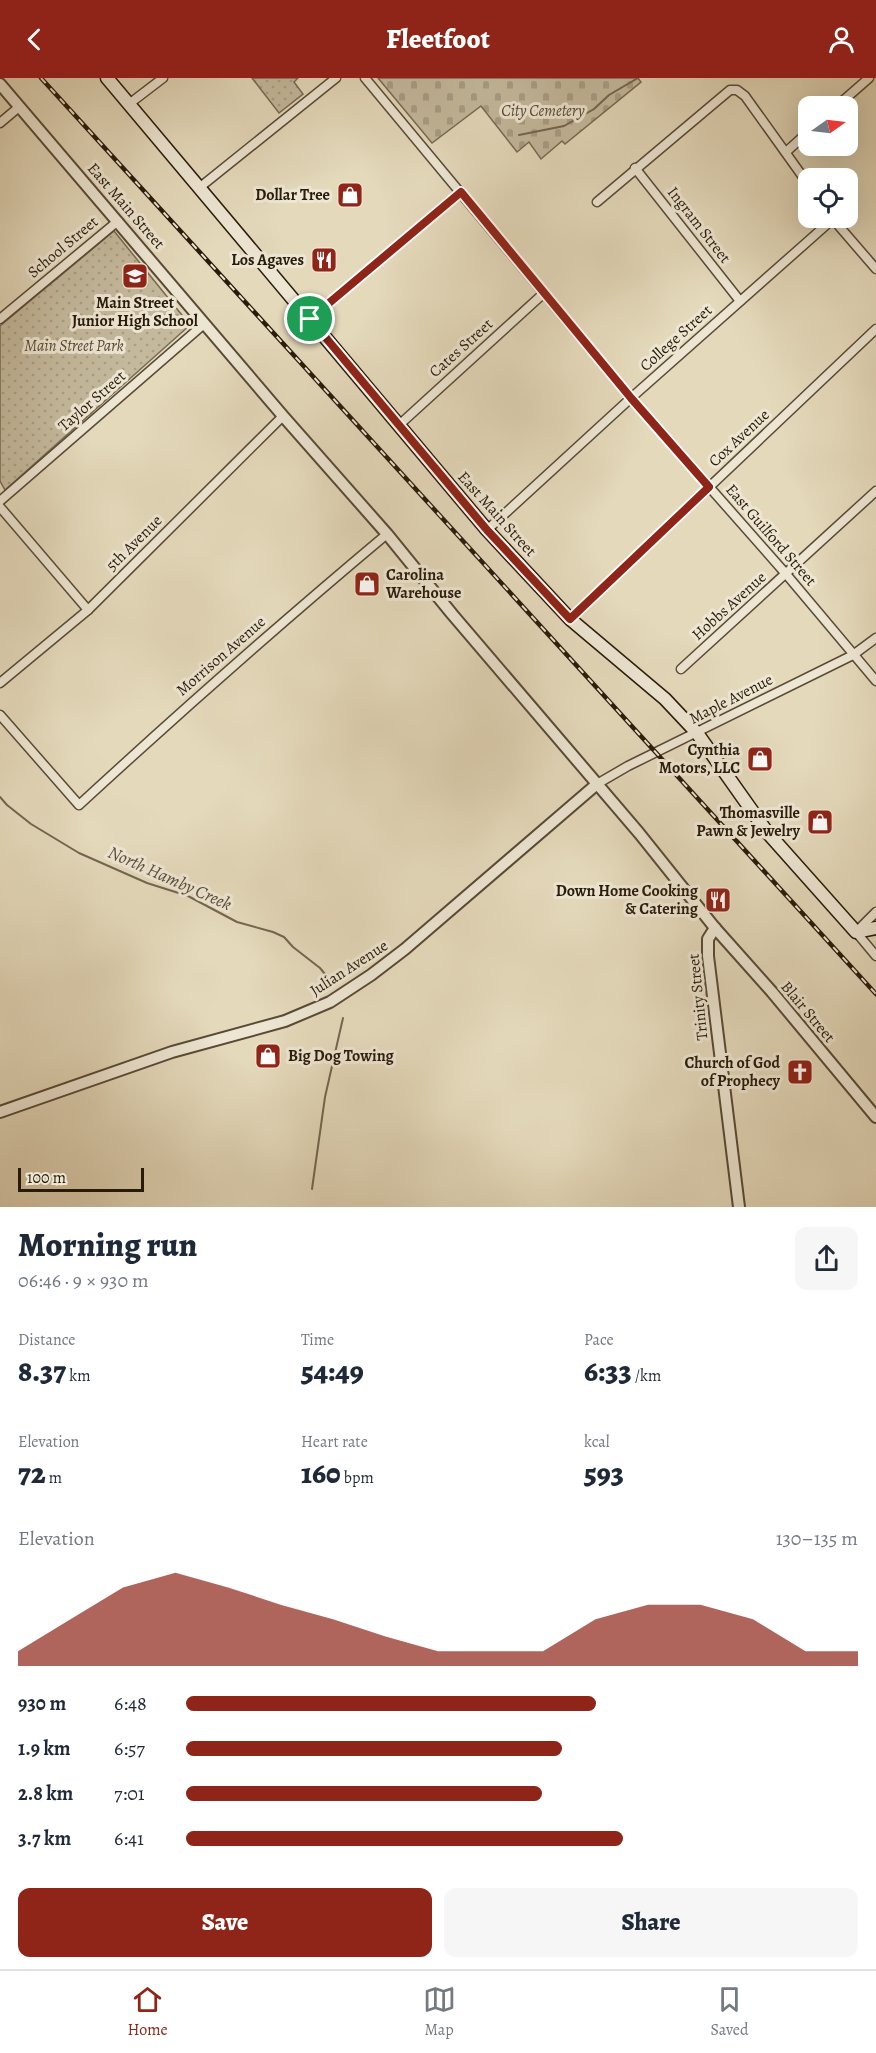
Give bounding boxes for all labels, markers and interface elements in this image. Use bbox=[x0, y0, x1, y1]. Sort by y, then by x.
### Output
text: Fleetfoot bbox=[386, 21, 490, 57]
icon: back bbox=[18, 23, 51, 56]
icon: person bbox=[825, 23, 858, 56]
north arrow bbox=[798, 96, 858, 156]
map controls bbox=[798, 96, 858, 228]
park label: City Cemetery bbox=[501, 100, 585, 122]
street label: East Main Street bbox=[82, 158, 170, 254]
button: locate bbox=[798, 168, 858, 228]
shop icon: Dollar Tree bbox=[335, 180, 365, 210]
street label: Ingram Street bbox=[662, 182, 736, 268]
place label: Dollar Tree bbox=[255, 184, 330, 206]
street label: School Street bbox=[23, 211, 103, 283]
restaurant icon: Los Agaves bbox=[309, 245, 339, 275]
place label: Los Agaves bbox=[231, 249, 304, 271]
school or university icon: Main Street Junior High School bbox=[120, 261, 150, 291]
place label: Main Street Junior High School bbox=[72, 292, 199, 332]
pin bbox=[284, 293, 335, 344]
street label: College Street bbox=[635, 300, 717, 376]
icon: arrive bbox=[293, 302, 326, 335]
street label: Cates Street bbox=[424, 313, 498, 383]
park label: Main Street Park bbox=[24, 335, 124, 357]
street label: Taylor Street bbox=[54, 366, 130, 436]
street label: Cox Avenue bbox=[704, 404, 774, 472]
street label: East Main Street bbox=[453, 466, 541, 562]
street label: East Guilford Street bbox=[720, 479, 822, 591]
street label: 5th Avenue bbox=[101, 510, 167, 576]
place label: Carolina Warehouse bbox=[385, 564, 461, 604]
street label: Hobbs Avenue bbox=[687, 567, 771, 645]
shop icon: Carolina Warehouse bbox=[352, 569, 382, 599]
street label: Morrison Avenue bbox=[172, 611, 270, 701]
street label: Maple Avenue bbox=[685, 668, 777, 730]
place label: Cynthia Motors, LLC bbox=[659, 739, 740, 779]
shop icon: Cynthia Motors, LLC bbox=[745, 744, 775, 774]
place label: Thomasville Pawn & Jewelry bbox=[696, 802, 801, 842]
shop icon: Thomasville Pawn & Jewelry bbox=[805, 807, 835, 837]
water label: North Hamby Creek bbox=[104, 840, 236, 916]
place label: Down Home Cooking & Catering bbox=[556, 880, 699, 920]
restaurant icon: Down Home Cooking & Catering bbox=[703, 885, 733, 915]
street label: Julian Avenue bbox=[306, 935, 392, 1001]
street label: Trinity Street bbox=[683, 953, 713, 1041]
street label: Blair Street bbox=[776, 977, 840, 1047]
shop icon: Big Dog Towing bbox=[253, 1041, 283, 1071]
place label: Big Dog Towing bbox=[288, 1045, 395, 1067]
place label: Church of God of Prophecy bbox=[684, 1052, 781, 1092]
church icon: Church of God of Prophecy bbox=[785, 1057, 815, 1087]
scale bar bbox=[18, 1165, 144, 1192]
text: 100 m bbox=[27, 1167, 66, 1189]
text: Morning run bbox=[18, 1222, 197, 1267]
button: share bbox=[795, 1227, 858, 1290]
text: 06:46 · 9 × 930 m bbox=[18, 1267, 149, 1294]
text: Distance bbox=[18, 1329, 75, 1351]
text: Time bbox=[301, 1329, 334, 1351]
text: Pace bbox=[584, 1329, 614, 1351]
text: 8.37 bbox=[18, 1351, 66, 1391]
text: 54:49 bbox=[301, 1351, 364, 1391]
text: 6:33 bbox=[584, 1351, 632, 1391]
text: km bbox=[66, 1365, 91, 1387]
text: /km bbox=[632, 1365, 661, 1387]
text: Elevation bbox=[18, 1431, 79, 1453]
text: Heart rate bbox=[301, 1431, 368, 1453]
text: kcal bbox=[584, 1431, 610, 1453]
text: 72 bbox=[18, 1453, 46, 1493]
text: 160 bbox=[301, 1453, 341, 1493]
text: 593 bbox=[584, 1453, 624, 1493]
text: m bbox=[46, 1467, 62, 1489]
text: bpm bbox=[341, 1467, 374, 1489]
text: Elevation bbox=[18, 1525, 95, 1552]
text: 130–135 m bbox=[776, 1525, 858, 1552]
text: 930 m bbox=[18, 1690, 66, 1717]
text: 6:48 bbox=[114, 1690, 147, 1717]
text: 1.9 km bbox=[18, 1735, 71, 1762]
text: 6:57 bbox=[114, 1735, 145, 1762]
text: 2.8 km bbox=[18, 1780, 73, 1807]
text: 7:01 bbox=[114, 1780, 145, 1807]
text: 3.7 km bbox=[18, 1825, 71, 1852]
text: 6:41 bbox=[114, 1825, 144, 1852]
button: Save bbox=[18, 1888, 432, 1957]
button: Share bbox=[444, 1888, 858, 1957]
tab: Home bbox=[127, 1983, 168, 2041]
tab: Map bbox=[423, 1983, 456, 2041]
tab: Saved bbox=[711, 1983, 749, 2041]

